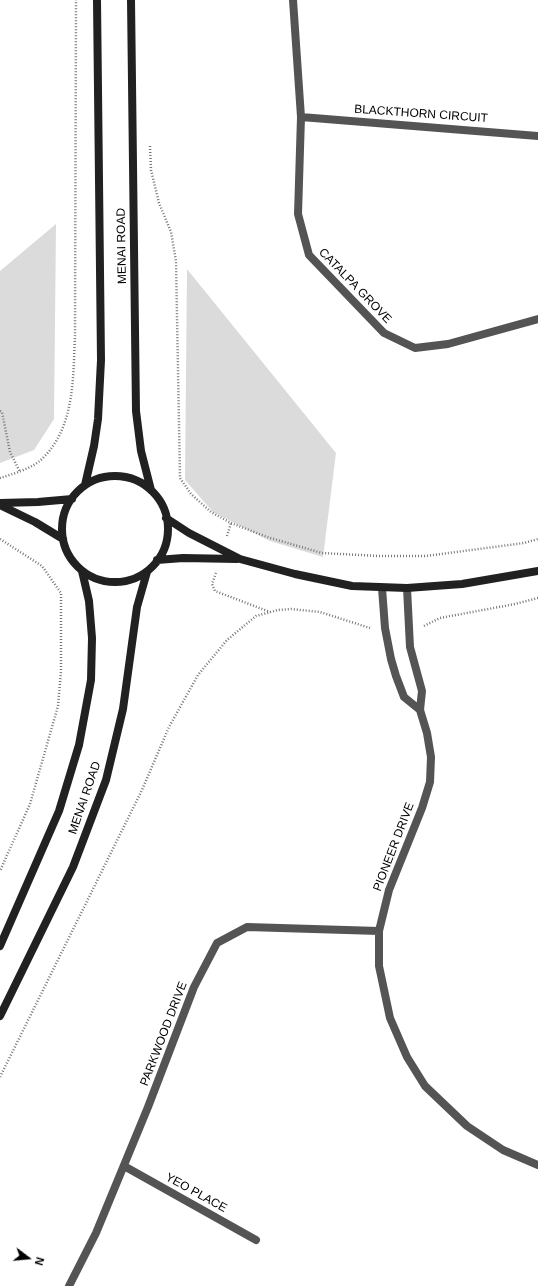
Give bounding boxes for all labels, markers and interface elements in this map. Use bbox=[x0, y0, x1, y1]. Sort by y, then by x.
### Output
street label: BLACKTHORN CIRCUIT bbox=[354, 102, 488, 126]
street label: MENAI ROAD bbox=[114, 208, 130, 284]
street label: CATALPA GROVE bbox=[316, 246, 394, 326]
street label: MENAI ROAD bbox=[66, 760, 104, 836]
street label: PIONEER DRIVE bbox=[370, 801, 418, 893]
street label: PARKWOOD DRIVE bbox=[137, 980, 191, 1088]
street label: YEO PLACE bbox=[163, 1170, 229, 1216]
north arrow bbox=[8, 1238, 48, 1278]
text: N bbox=[33, 1256, 46, 1267]

